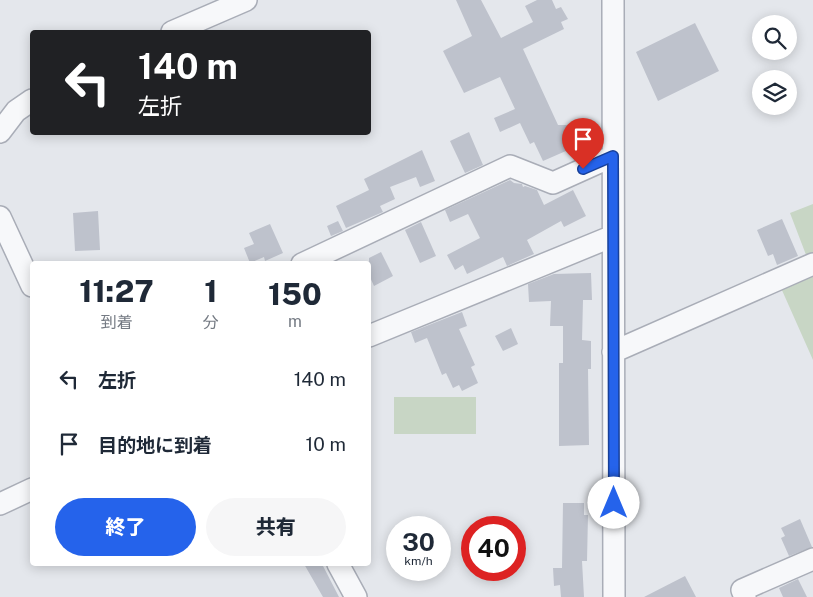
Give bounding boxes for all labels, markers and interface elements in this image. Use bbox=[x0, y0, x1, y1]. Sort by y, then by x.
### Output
map controls bbox=[752, 15, 797, 115]
button: search bbox=[752, 15, 797, 60]
text: 140 m bbox=[138, 46, 238, 87]
icon: left bbox=[55, 50, 120, 115]
button: layers bbox=[752, 70, 797, 115]
text: 左折 bbox=[138, 93, 182, 119]
pin bbox=[562, 118, 604, 169]
icon: arrive bbox=[569, 125, 597, 153]
text: 11:27 bbox=[79, 273, 154, 309]
text: 1 bbox=[204, 273, 217, 309]
text: 150 bbox=[268, 276, 322, 312]
text: m bbox=[288, 312, 302, 331]
text: 到着 bbox=[100, 313, 132, 332]
text: 分 bbox=[203, 313, 219, 332]
icon: left bbox=[55, 365, 83, 393]
text: 140 m bbox=[294, 368, 346, 390]
text: 左折 bbox=[98, 369, 136, 391]
icon: arrive bbox=[55, 430, 83, 458]
text: 10 m bbox=[306, 433, 346, 455]
text: 目的地に到着 bbox=[98, 434, 212, 456]
position arrow bbox=[587, 476, 639, 528]
button: 終了 bbox=[55, 498, 196, 556]
button: 共有 bbox=[206, 498, 346, 556]
speed limit sign: 40 bbox=[461, 516, 526, 581]
text: 30 bbox=[402, 527, 435, 557]
text: km/h bbox=[404, 554, 433, 568]

